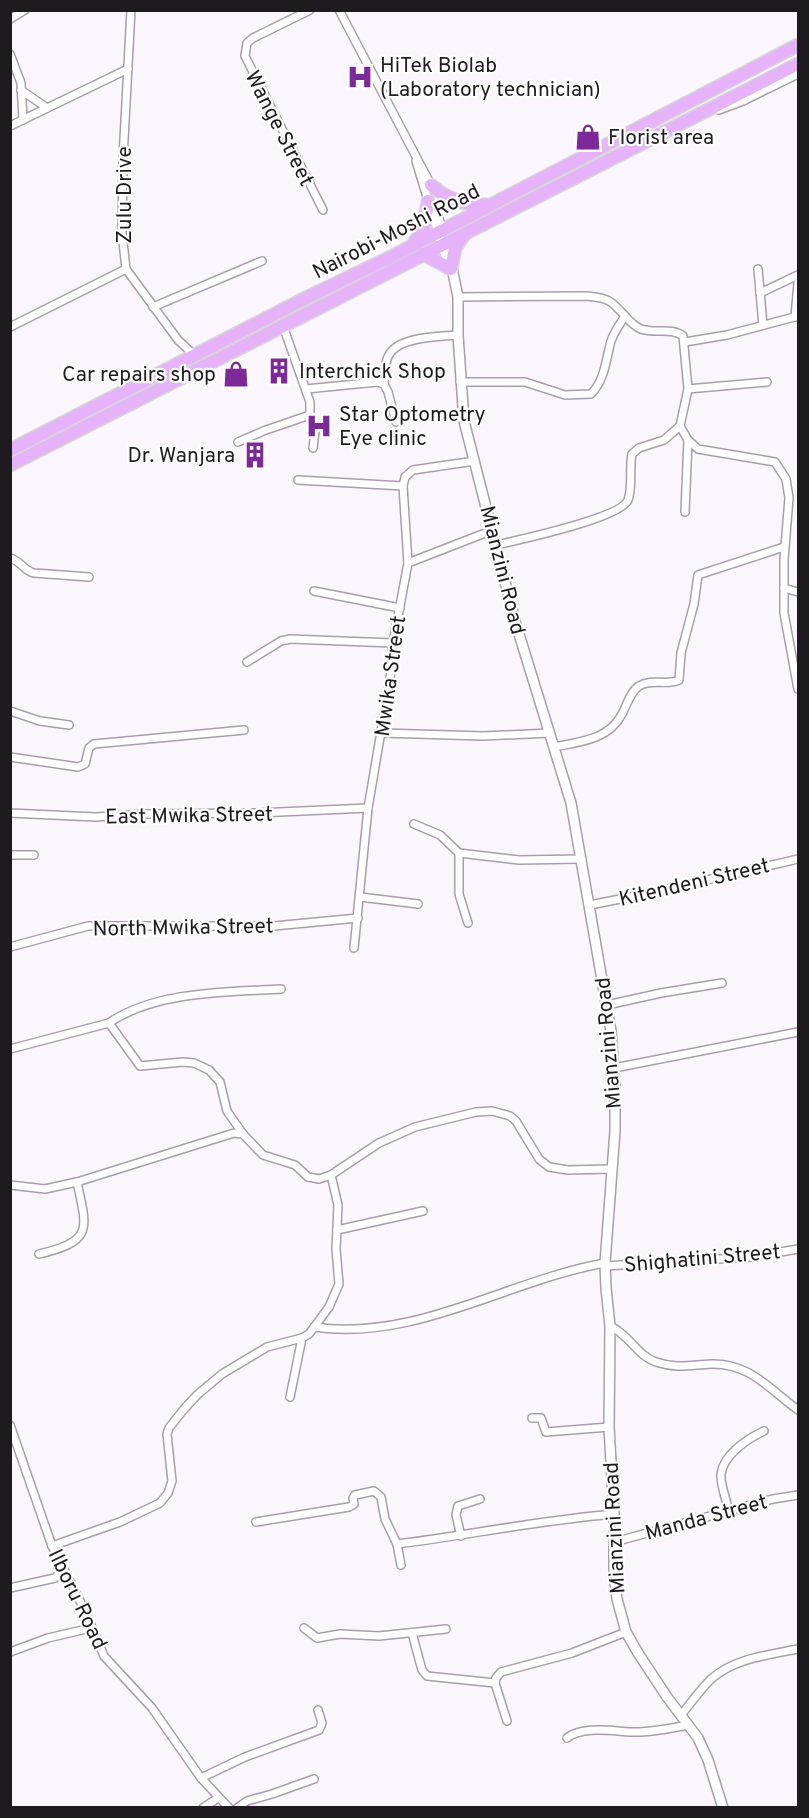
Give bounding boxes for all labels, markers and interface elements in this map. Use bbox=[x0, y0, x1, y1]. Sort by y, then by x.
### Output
place label: HiTek Biolab (Laboratory technician) bbox=[380, 53, 601, 104]
hospital icon: HiTek Biolab (Laboratory technician) bbox=[345, 62, 375, 92]
street label: Wange Street bbox=[238, 66, 319, 191]
shop icon: Florist area bbox=[573, 122, 603, 152]
place label: Florist area bbox=[608, 125, 714, 152]
street label: Zulu Drive bbox=[112, 146, 139, 244]
street label: Nairobi-Moshi Road bbox=[308, 178, 485, 286]
building icon: Interchick Shop bbox=[264, 356, 294, 386]
shop icon: Car repairs shop bbox=[221, 359, 251, 389]
place label: Interchick Shop bbox=[299, 359, 446, 386]
place label: Car repairs shop bbox=[62, 362, 216, 389]
place label: Star Optometry Eye clinic bbox=[339, 402, 486, 453]
hospital icon: Star Optometry Eye clinic bbox=[304, 411, 334, 441]
building icon: Dr. Wanjara bbox=[240, 440, 270, 470]
place label: Dr. Wanjara bbox=[127, 443, 235, 470]
street label: Mianzini Road bbox=[472, 503, 531, 638]
street label: Mwika Street bbox=[370, 614, 413, 738]
street label: East Mwika Street bbox=[105, 802, 273, 831]
street label: Kitendeni Street bbox=[616, 853, 772, 914]
street label: North Mwika Street bbox=[92, 913, 274, 944]
street label: Mianzini Road bbox=[590, 976, 629, 1110]
street label: Shighatini Street bbox=[623, 1239, 782, 1280]
street label: Mianzini Road bbox=[599, 1461, 632, 1595]
street label: Manda Street bbox=[642, 1489, 770, 1548]
street label: Ilboru Road bbox=[41, 1545, 113, 1654]

